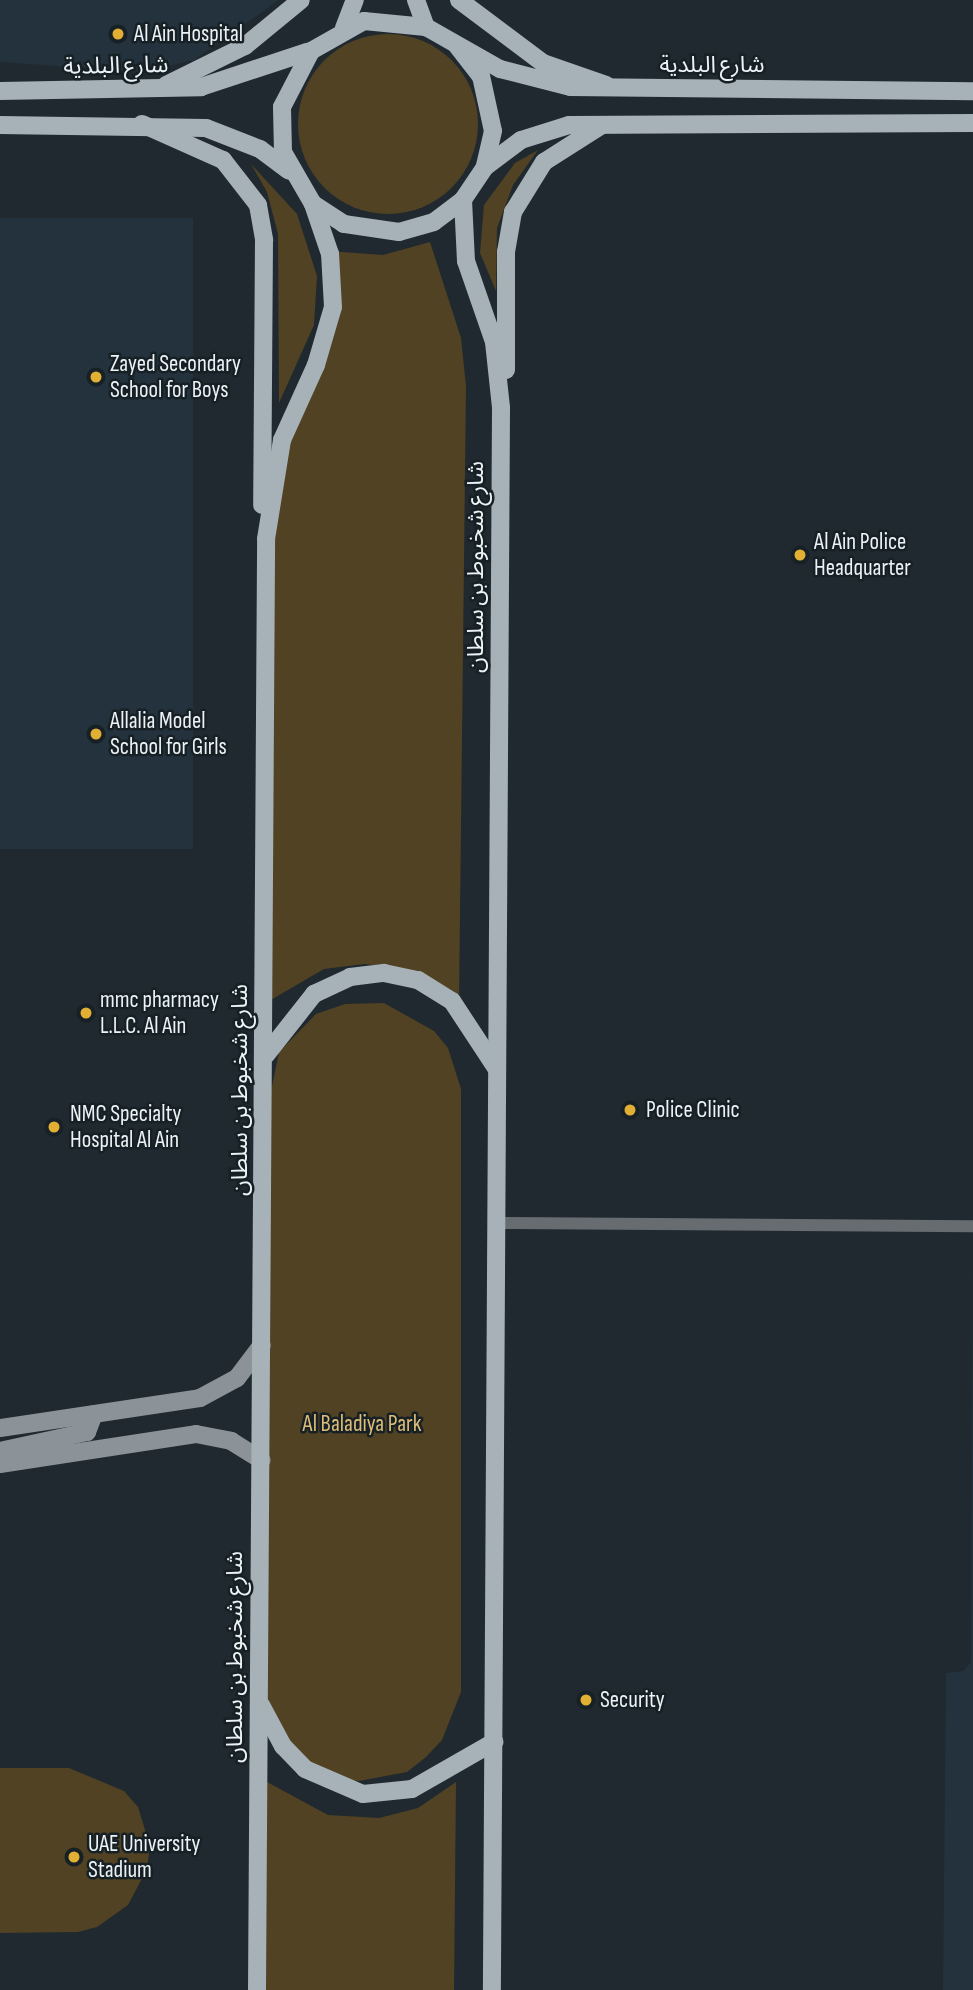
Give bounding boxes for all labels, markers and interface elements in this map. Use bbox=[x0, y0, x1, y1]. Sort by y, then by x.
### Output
place label: Al Ain Hospital bbox=[134, 20, 243, 48]
marker: Al Ain Hospital bbox=[108, 24, 128, 44]
street label: شارع البلدية bbox=[63, 51, 169, 81]
street label: شارع البلدية bbox=[659, 51, 765, 79]
place label: Zayed Secondary School for Boys bbox=[110, 350, 241, 404]
marker: Zayed Secondary School for Boys bbox=[88, 369, 104, 385]
street label: شارع شخبوط بن سلطان bbox=[462, 461, 490, 673]
place label: Al Ain Police Headquarter bbox=[814, 528, 911, 582]
marker: Al Ain Police Headquarter bbox=[792, 547, 808, 563]
place label: Allalia Model School for Girls bbox=[110, 707, 227, 761]
marker: Allalia Model School for Girls bbox=[88, 726, 104, 742]
street label: شارع شخبوط بن سلطان bbox=[226, 984, 254, 1196]
place label: mmc pharmacy L.L.C. Al Ain bbox=[100, 986, 219, 1040]
marker: mmc pharmacy L.L.C. Al Ain bbox=[78, 1005, 94, 1021]
place label: Police Clinic bbox=[646, 1096, 740, 1124]
place label: NMC Specialty Hospital Al Ain bbox=[70, 1100, 181, 1154]
marker: Police Clinic bbox=[620, 1100, 640, 1120]
marker: NMC Specialty Hospital Al Ain bbox=[44, 1117, 64, 1137]
park label: Al Baladiya Park bbox=[303, 1410, 421, 1438]
street label: شارع شخبوط بن سلطان bbox=[221, 1551, 249, 1763]
place label: Security bbox=[600, 1686, 665, 1714]
marker: Security bbox=[578, 1692, 594, 1708]
place label: UAE University Stadium bbox=[88, 1830, 200, 1884]
marker: UAE University Stadium bbox=[66, 1849, 82, 1865]

